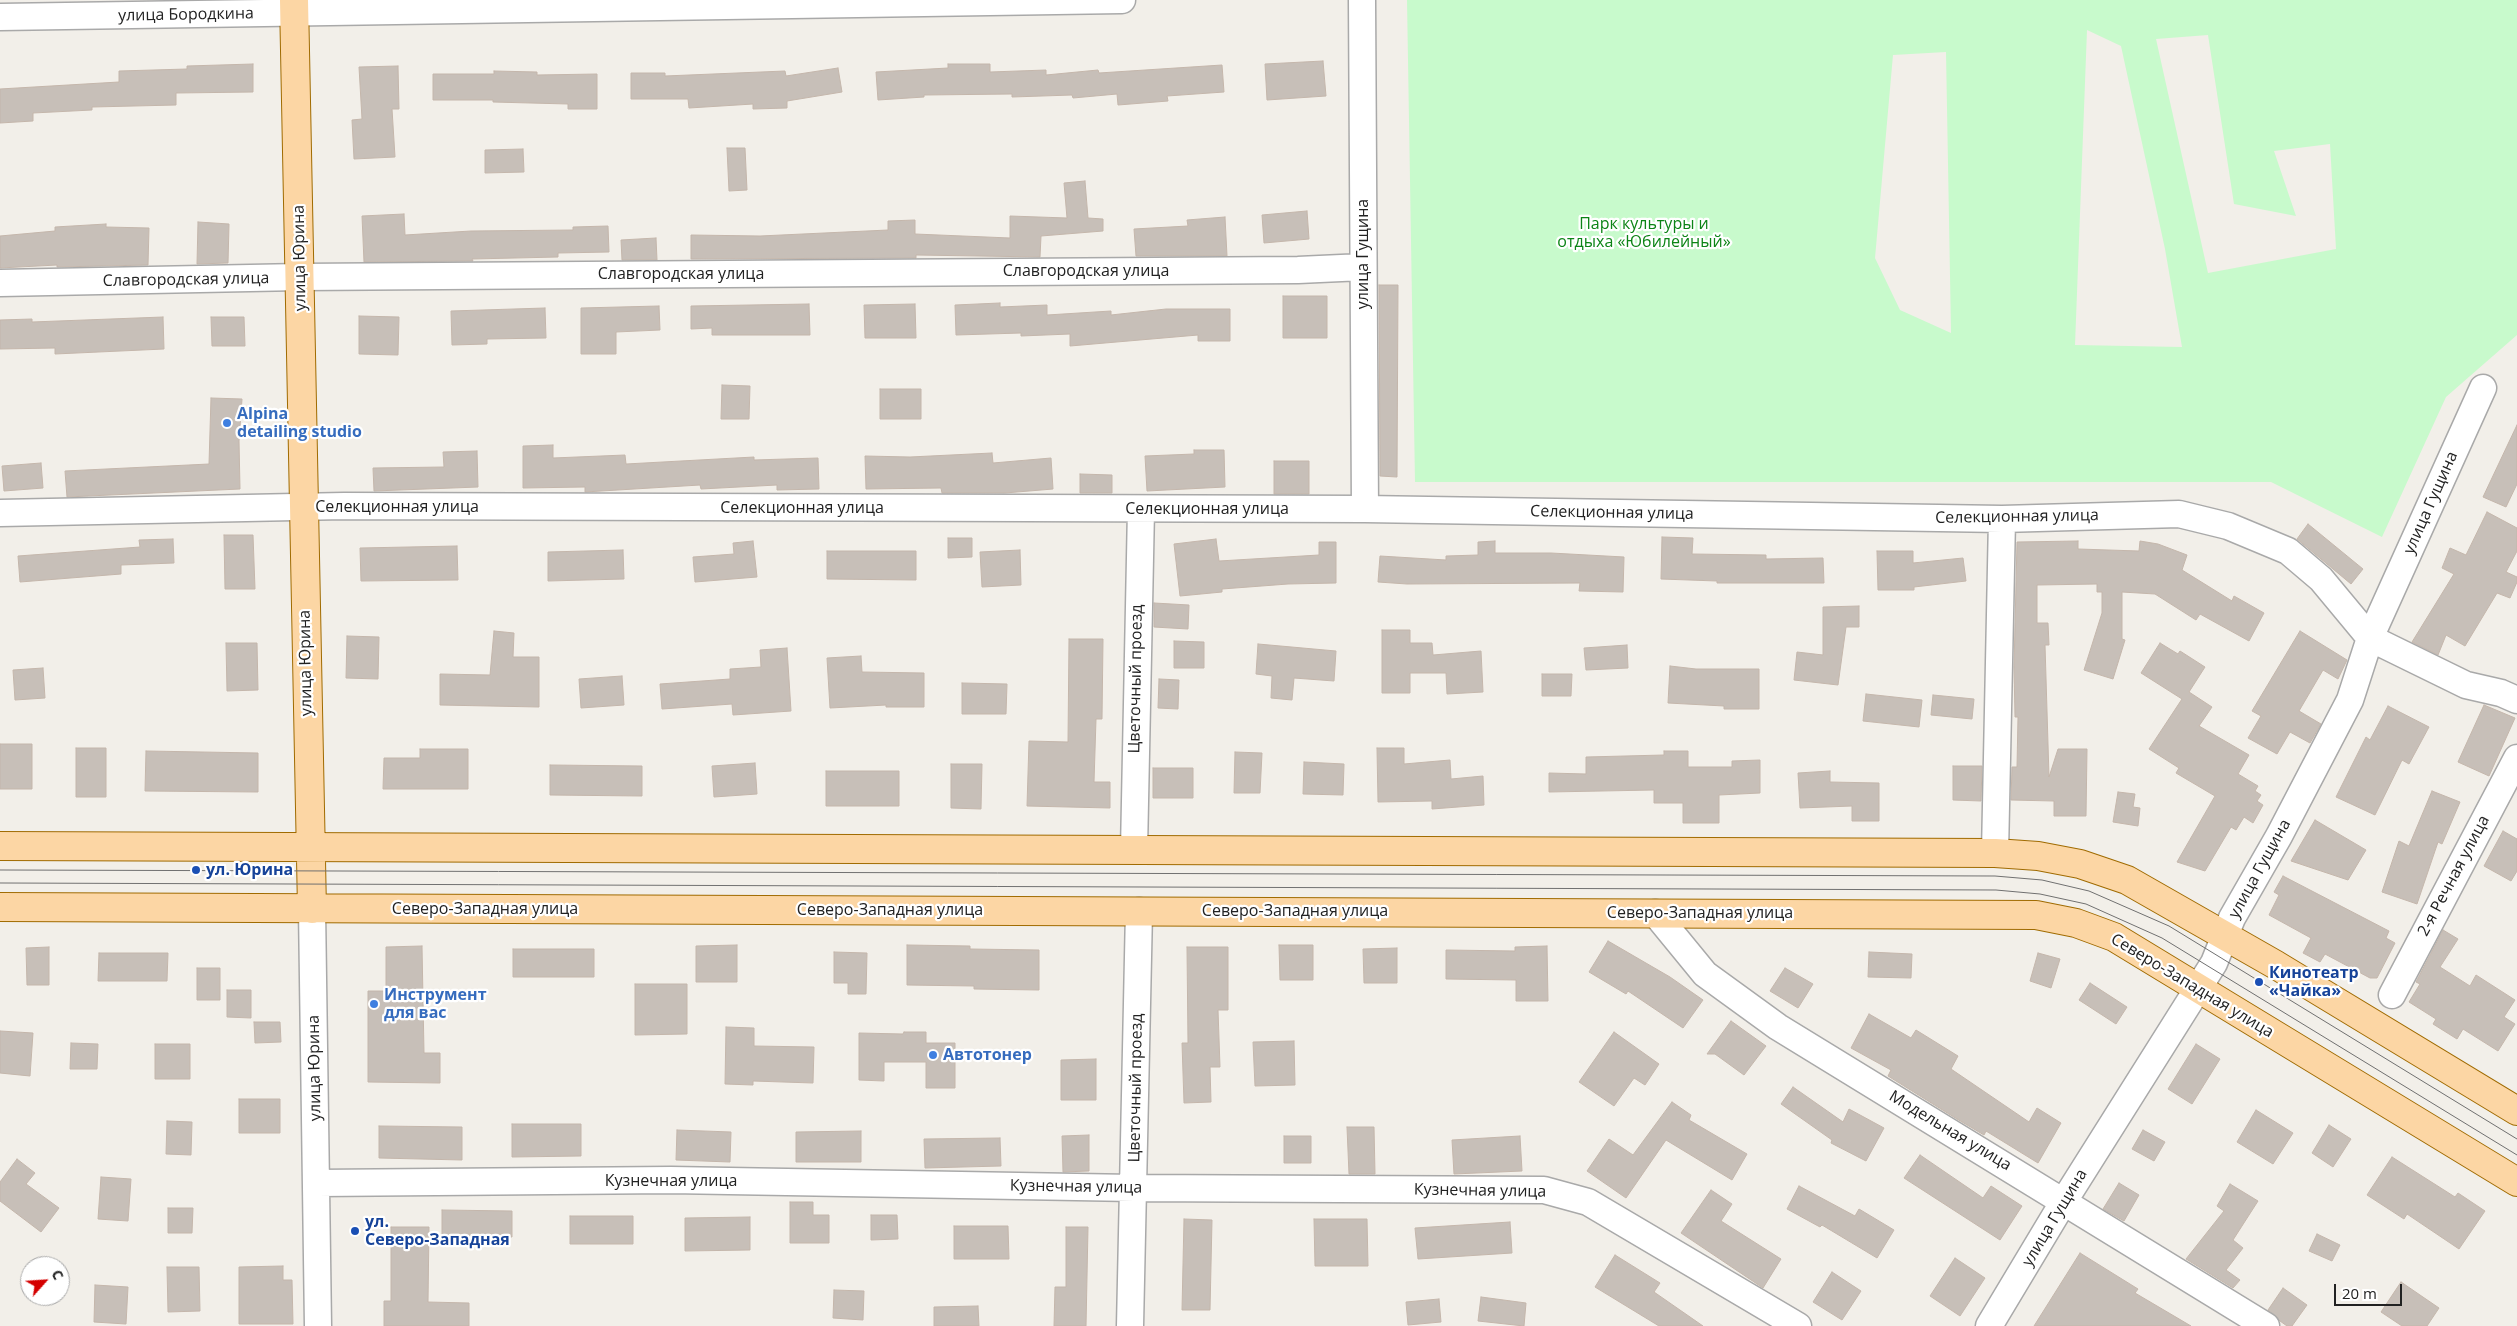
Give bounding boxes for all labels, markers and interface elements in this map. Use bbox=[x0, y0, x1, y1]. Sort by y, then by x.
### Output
street label: улица Бородкина bbox=[118, 4, 254, 26]
street label: улица Гущина bbox=[1353, 199, 1373, 309]
street label: улица Юрина bbox=[289, 205, 311, 311]
park label: Парк культуры и отдыха «Юбилейный» bbox=[1557, 214, 1731, 252]
street label: Славгородская улица bbox=[1003, 261, 1169, 281]
street label: Славгородская улица bbox=[598, 264, 764, 284]
street label: Славгородская улица bbox=[103, 269, 269, 291]
place label: Alpina detailing studio bbox=[237, 404, 362, 442]
marker: Alpina detailing studio bbox=[221, 417, 233, 429]
street label: улица Гущина bbox=[2400, 449, 2462, 557]
street label: Селекционная улица bbox=[315, 497, 479, 517]
street label: Селекционная улица bbox=[720, 498, 884, 518]
street label: Селекционная улица bbox=[1125, 499, 1289, 519]
street label: Селекционная улица bbox=[1530, 502, 1694, 524]
street label: Селекционная улица bbox=[1935, 506, 2099, 528]
street label: Цветочный проезд bbox=[1125, 604, 1147, 754]
street label: улица Юрина bbox=[295, 610, 317, 716]
street label: 2-я Речная улица bbox=[2414, 812, 2494, 940]
street label: улица Гущина bbox=[2225, 816, 2295, 922]
place label: ул. Юрина bbox=[206, 860, 293, 880]
marker: ул. Юрина bbox=[190, 864, 202, 876]
street label: Северо-Западная улица bbox=[392, 899, 578, 919]
street label: Северо-Западная улица bbox=[797, 900, 983, 920]
street label: Северо-Западная улица bbox=[1202, 901, 1388, 921]
street label: Северо-Западная улица bbox=[1607, 903, 1793, 923]
street label: Северо-Западная улица bbox=[2107, 930, 2277, 1042]
place label: Кинотеатр «Чайка» bbox=[2269, 963, 2359, 1001]
marker: Кинотеатр «Чайка» bbox=[2253, 976, 2265, 988]
place label: Инструмент для вас bbox=[384, 985, 486, 1023]
marker: Инструмент для вас bbox=[368, 998, 380, 1010]
street label: Цветочный проезд bbox=[1125, 1013, 1147, 1163]
street label: улица Юрина bbox=[304, 1015, 326, 1121]
place label: Автотонер bbox=[943, 1045, 1032, 1065]
marker: Автотонер bbox=[927, 1049, 939, 1061]
street label: Модельная улица bbox=[1885, 1087, 2015, 1175]
street label: улица Гущина bbox=[2018, 1166, 2092, 1270]
street label: Кузнечная улица bbox=[605, 1171, 737, 1191]
street label: Кузнечная улица bbox=[1010, 1176, 1142, 1198]
street label: Кузнечная улица bbox=[1414, 1180, 1546, 1202]
place label: ул. Северо-Западная bbox=[365, 1212, 510, 1250]
marker: ул. Северо-Западная bbox=[349, 1225, 361, 1237]
north arrow bbox=[20, 1256, 70, 1306]
text: С bbox=[48, 1266, 69, 1283]
scale bar bbox=[2337, 1274, 2404, 1306]
text: 20 m bbox=[2342, 1283, 2377, 1303]

